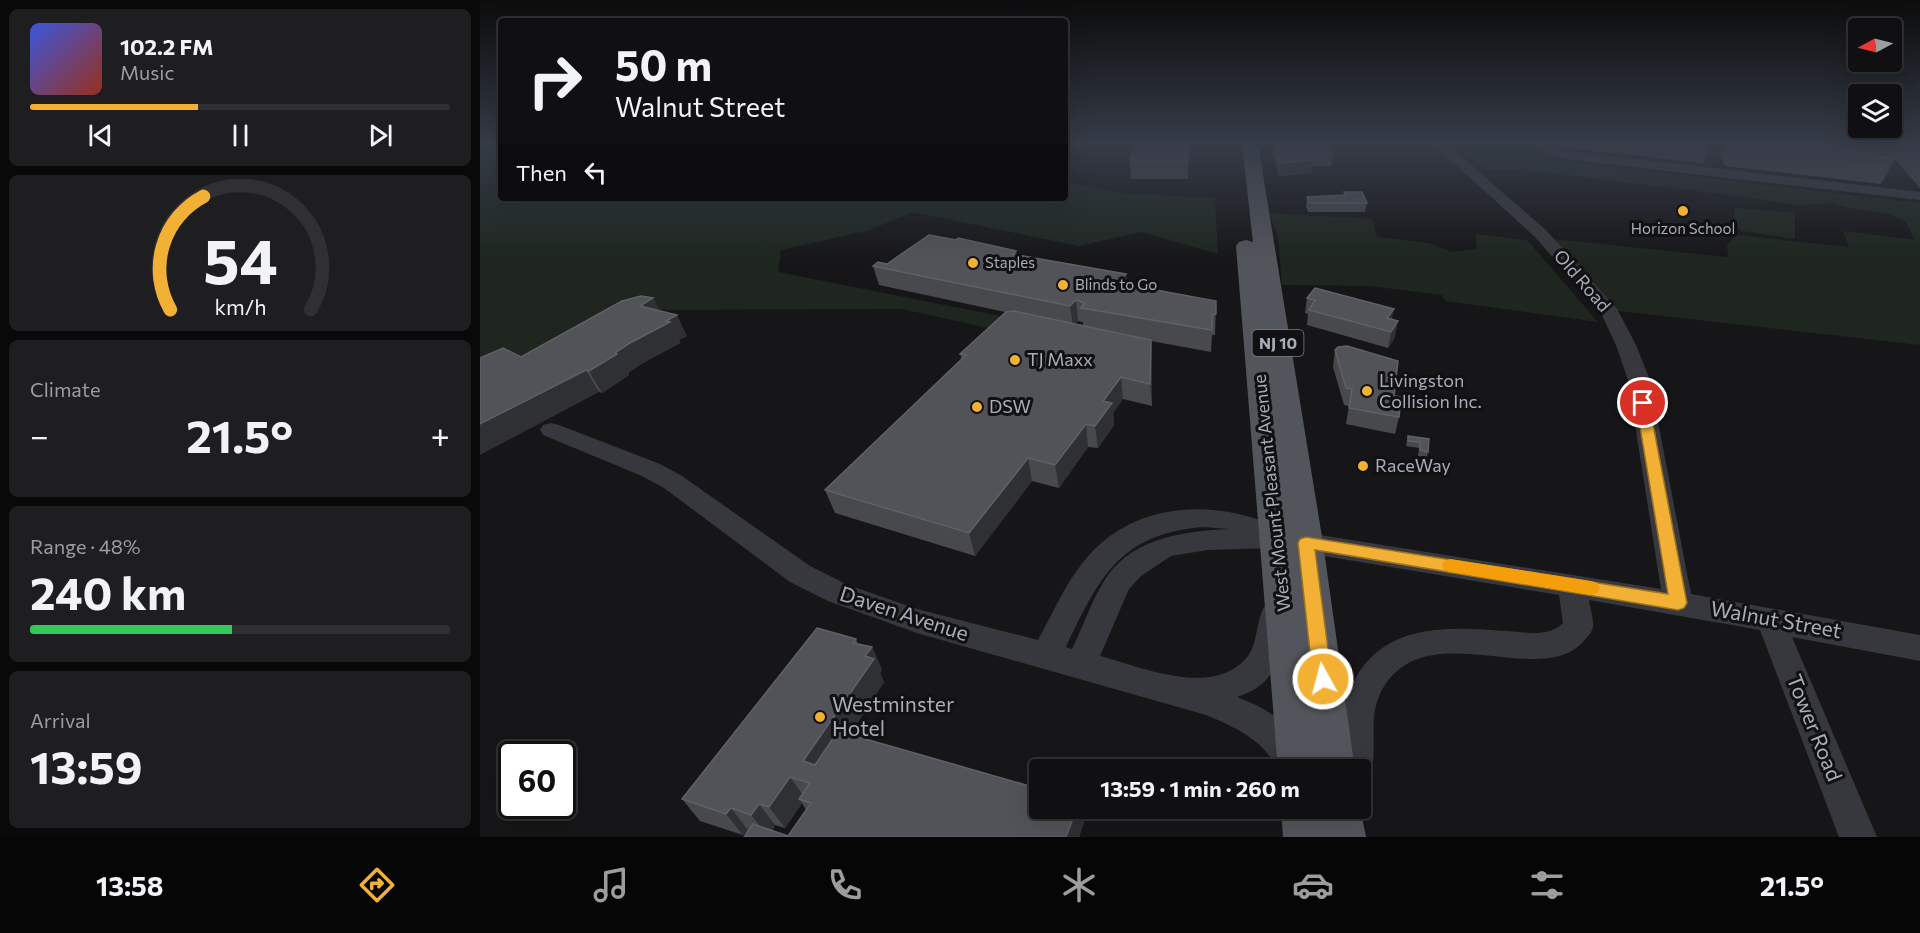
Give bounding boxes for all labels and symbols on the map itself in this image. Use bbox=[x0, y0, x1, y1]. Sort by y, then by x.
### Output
north arrow bbox=[1848, 18, 1902, 72]
marker: Horizon School bbox=[1676, 204, 1690, 218]
place label: Horizon School bbox=[1631, 219, 1735, 237]
street label: Old Road bbox=[1550, 245, 1616, 316]
place label: Staples bbox=[985, 253, 1035, 271]
marker: Staples bbox=[966, 256, 980, 270]
place label: Blinds to Go bbox=[1075, 275, 1157, 293]
marker: Blinds to Go bbox=[1056, 278, 1070, 292]
road number: NJ 10 bbox=[1252, 330, 1304, 356]
place label: TJ Maxx bbox=[1027, 348, 1093, 370]
marker: TJ Maxx bbox=[1008, 353, 1022, 367]
place label: Livingston Collision Inc. bbox=[1379, 369, 1482, 412]
street label: West Mount Pleasant Avenue bbox=[1248, 373, 1294, 613]
pin bbox=[1617, 377, 1668, 428]
marker: Livingston Collision Inc. bbox=[1360, 384, 1374, 398]
place label: DSW bbox=[989, 395, 1031, 417]
marker: DSW bbox=[970, 400, 984, 414]
place label: RaceWay bbox=[1375, 454, 1451, 476]
marker: RaceWay bbox=[1356, 459, 1370, 473]
street label: Daven Avenue bbox=[837, 580, 972, 645]
street label: Walnut Street bbox=[1709, 595, 1844, 642]
position arrow bbox=[1291, 647, 1355, 711]
street label: Tower Road bbox=[1783, 670, 1848, 784]
place label: Westminster Hotel bbox=[832, 691, 954, 740]
marker: Westminster Hotel bbox=[813, 710, 827, 724]
speed limit sign: 60 bbox=[498, 741, 576, 819]

